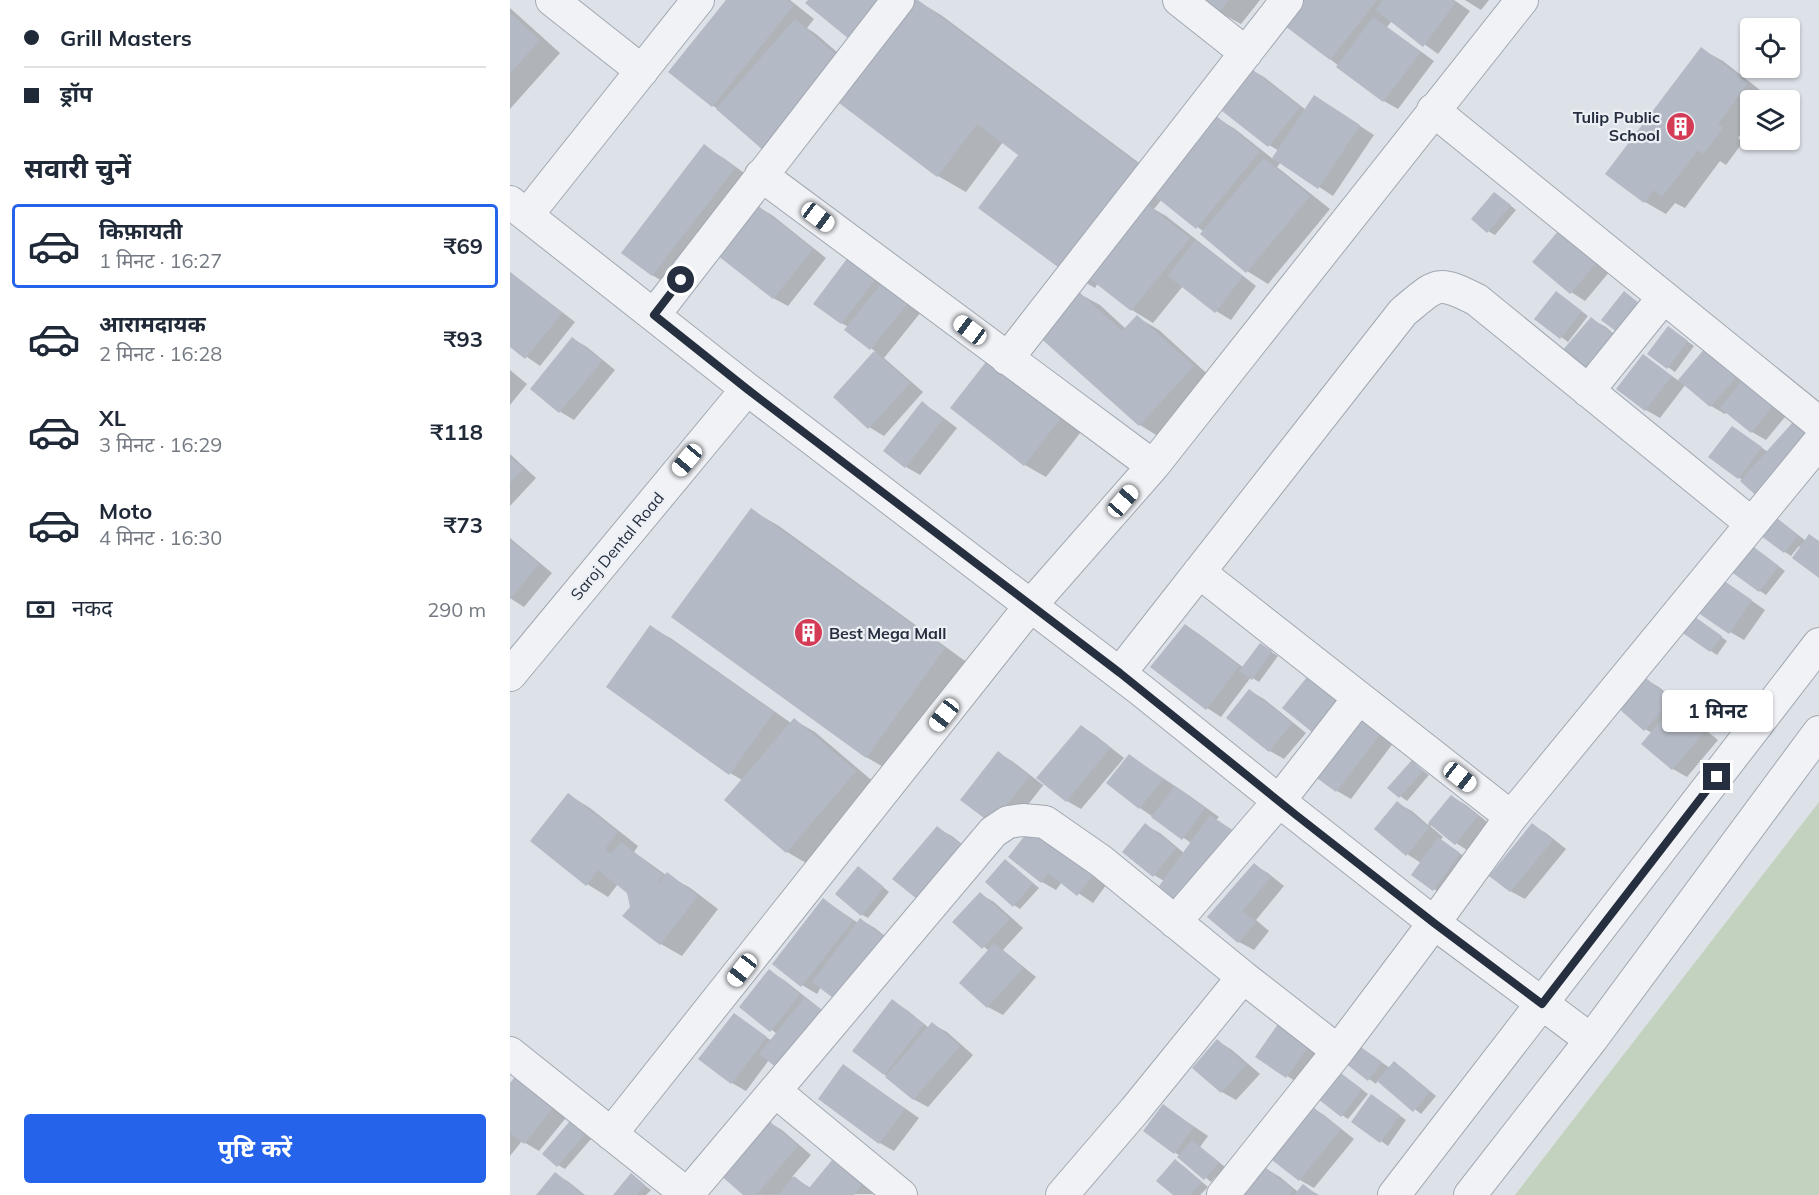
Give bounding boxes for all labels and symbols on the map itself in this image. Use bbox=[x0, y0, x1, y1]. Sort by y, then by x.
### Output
place label: Tulip Public School bbox=[1573, 107, 1660, 145]
building icon: Tulip Public School bbox=[1665, 110, 1697, 142]
car bbox=[798, 199, 838, 235]
route start bbox=[667, 266, 694, 293]
car bbox=[950, 312, 990, 348]
car bbox=[669, 440, 705, 480]
car bbox=[1104, 482, 1142, 520]
street label: Saroj Dental Road bbox=[566, 488, 668, 604]
building icon: Best Mega Mall bbox=[792, 617, 824, 649]
place label: Best Mega Mall bbox=[829, 623, 946, 643]
callout: 1 मिनट bbox=[1662, 690, 1772, 732]
car bbox=[926, 695, 962, 735]
car bbox=[1440, 759, 1480, 795]
route end bbox=[1703, 763, 1730, 790]
car bbox=[724, 950, 760, 990]

